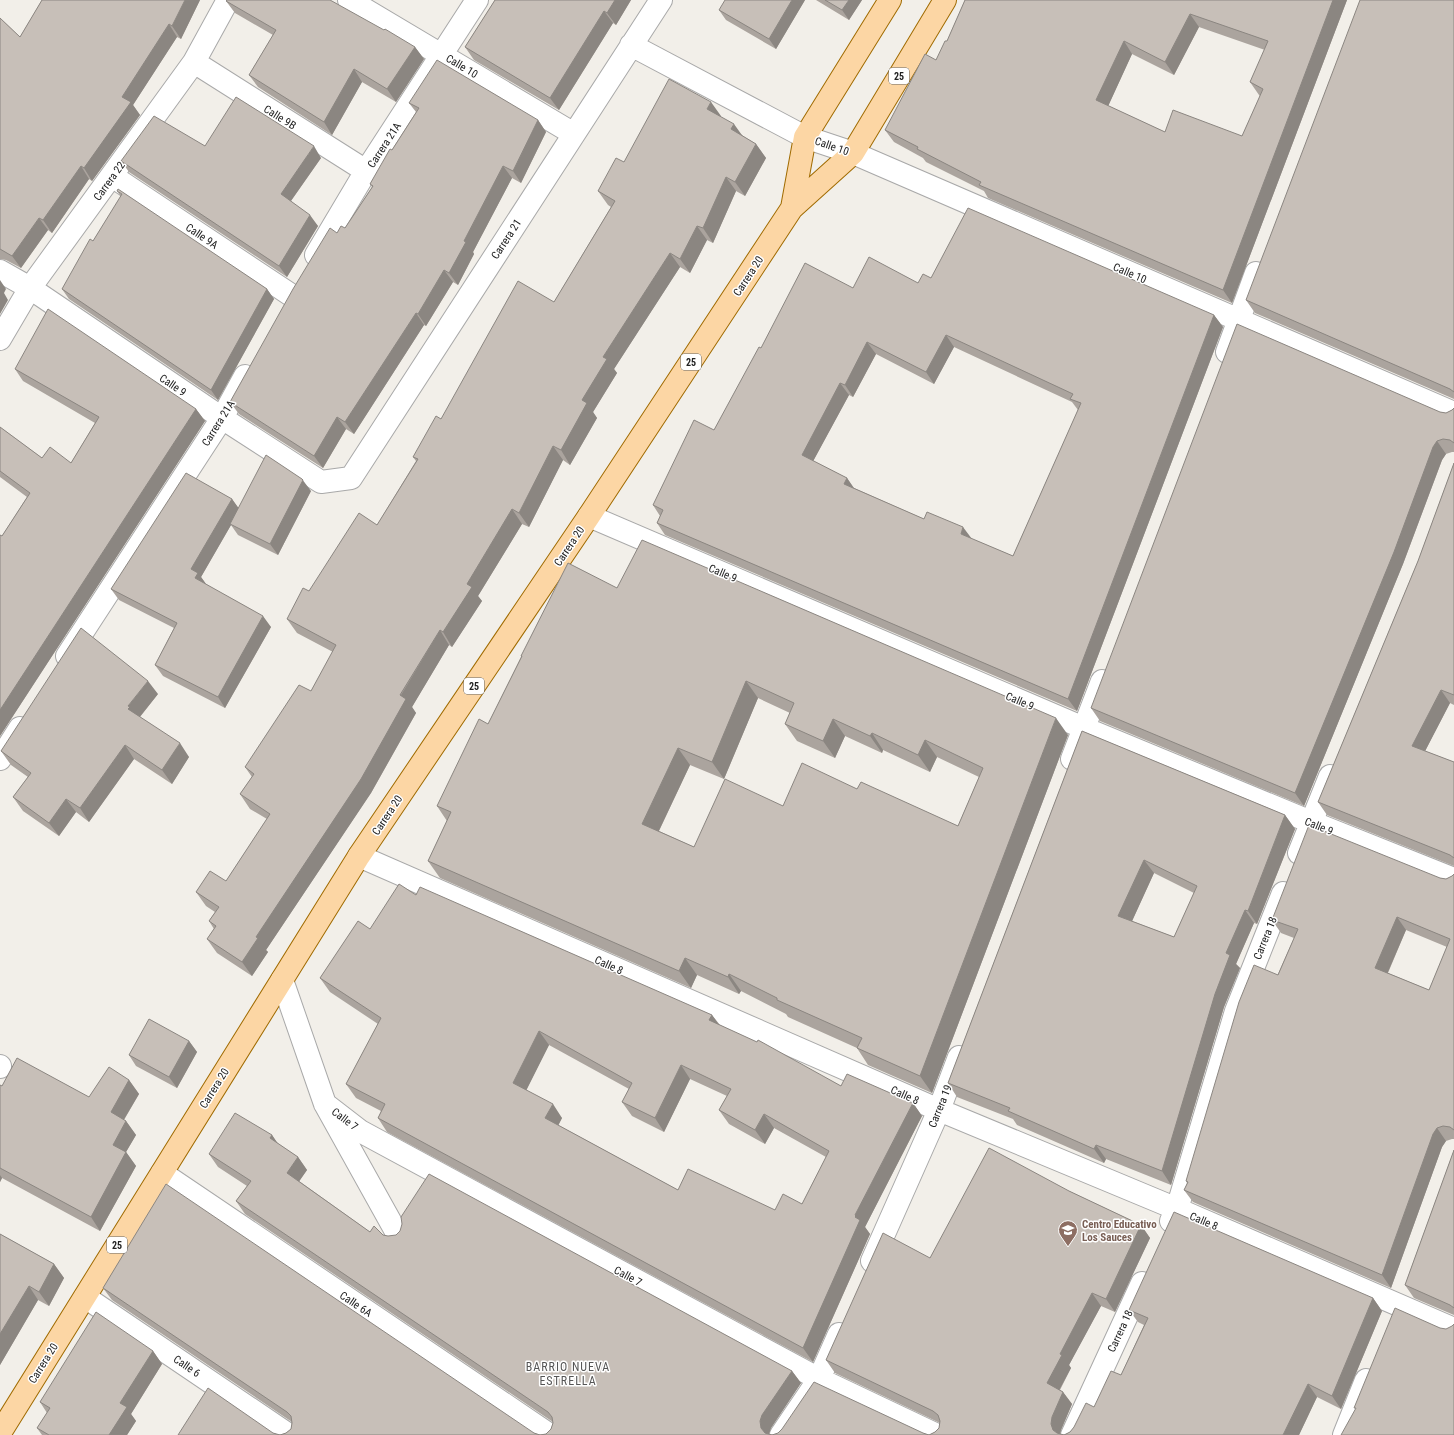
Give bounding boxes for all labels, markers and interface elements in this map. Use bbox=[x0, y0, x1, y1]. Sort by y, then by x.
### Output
street label: Calle 10 bbox=[443, 52, 480, 81]
road number: 25 bbox=[889, 68, 909, 84]
street label: Calle 9B bbox=[261, 102, 298, 132]
street label: Carrera 21A bbox=[365, 120, 404, 170]
street label: Calle 10 bbox=[813, 135, 851, 158]
street label: Carrera 22 bbox=[91, 159, 128, 203]
street label: Carrera 21 bbox=[489, 217, 524, 262]
street label: Calle 9A bbox=[183, 221, 221, 252]
street label: Carrera 20 bbox=[731, 254, 766, 299]
street label: Calle 10 bbox=[1111, 261, 1149, 286]
road number: 25 bbox=[681, 354, 701, 370]
street label: Calle 9 bbox=[157, 372, 189, 399]
street label: Carrera 21A bbox=[199, 397, 238, 449]
street label: Carrera 20 bbox=[551, 524, 587, 569]
street label: Calle 9 bbox=[707, 562, 739, 585]
road number: 25 bbox=[464, 678, 484, 694]
street label: Calle 9 bbox=[1004, 690, 1036, 713]
street label: Carrera 20 bbox=[369, 793, 405, 838]
street label: Calle 9 bbox=[1303, 815, 1335, 838]
street label: Carrera 18 bbox=[1251, 915, 1280, 962]
street label: Calle 8 bbox=[593, 953, 625, 977]
street label: Carrera 20 bbox=[197, 1066, 232, 1111]
street label: Calle 8 bbox=[889, 1083, 921, 1107]
street label: Carrera 19 bbox=[926, 1083, 955, 1130]
street label: Calle 7 bbox=[329, 1105, 360, 1134]
street label: Calle 8 bbox=[1188, 1210, 1220, 1233]
place label: Centro Educativo Los Sauces bbox=[1082, 1218, 1157, 1244]
school or university icon: Centro Educativo Los Sauces bbox=[1057, 1219, 1079, 1247]
road number: 25 bbox=[107, 1237, 127, 1253]
street label: Calle 7 bbox=[612, 1264, 644, 1289]
street label: Calle 6A bbox=[337, 1289, 375, 1320]
street label: Carrera 18 bbox=[1105, 1308, 1136, 1354]
street label: Carrera 20 bbox=[26, 1341, 61, 1386]
street label: Calle 6 bbox=[171, 1353, 203, 1380]
district label: BARRIO NUEVA ESTRELLA bbox=[526, 1360, 610, 1388]

